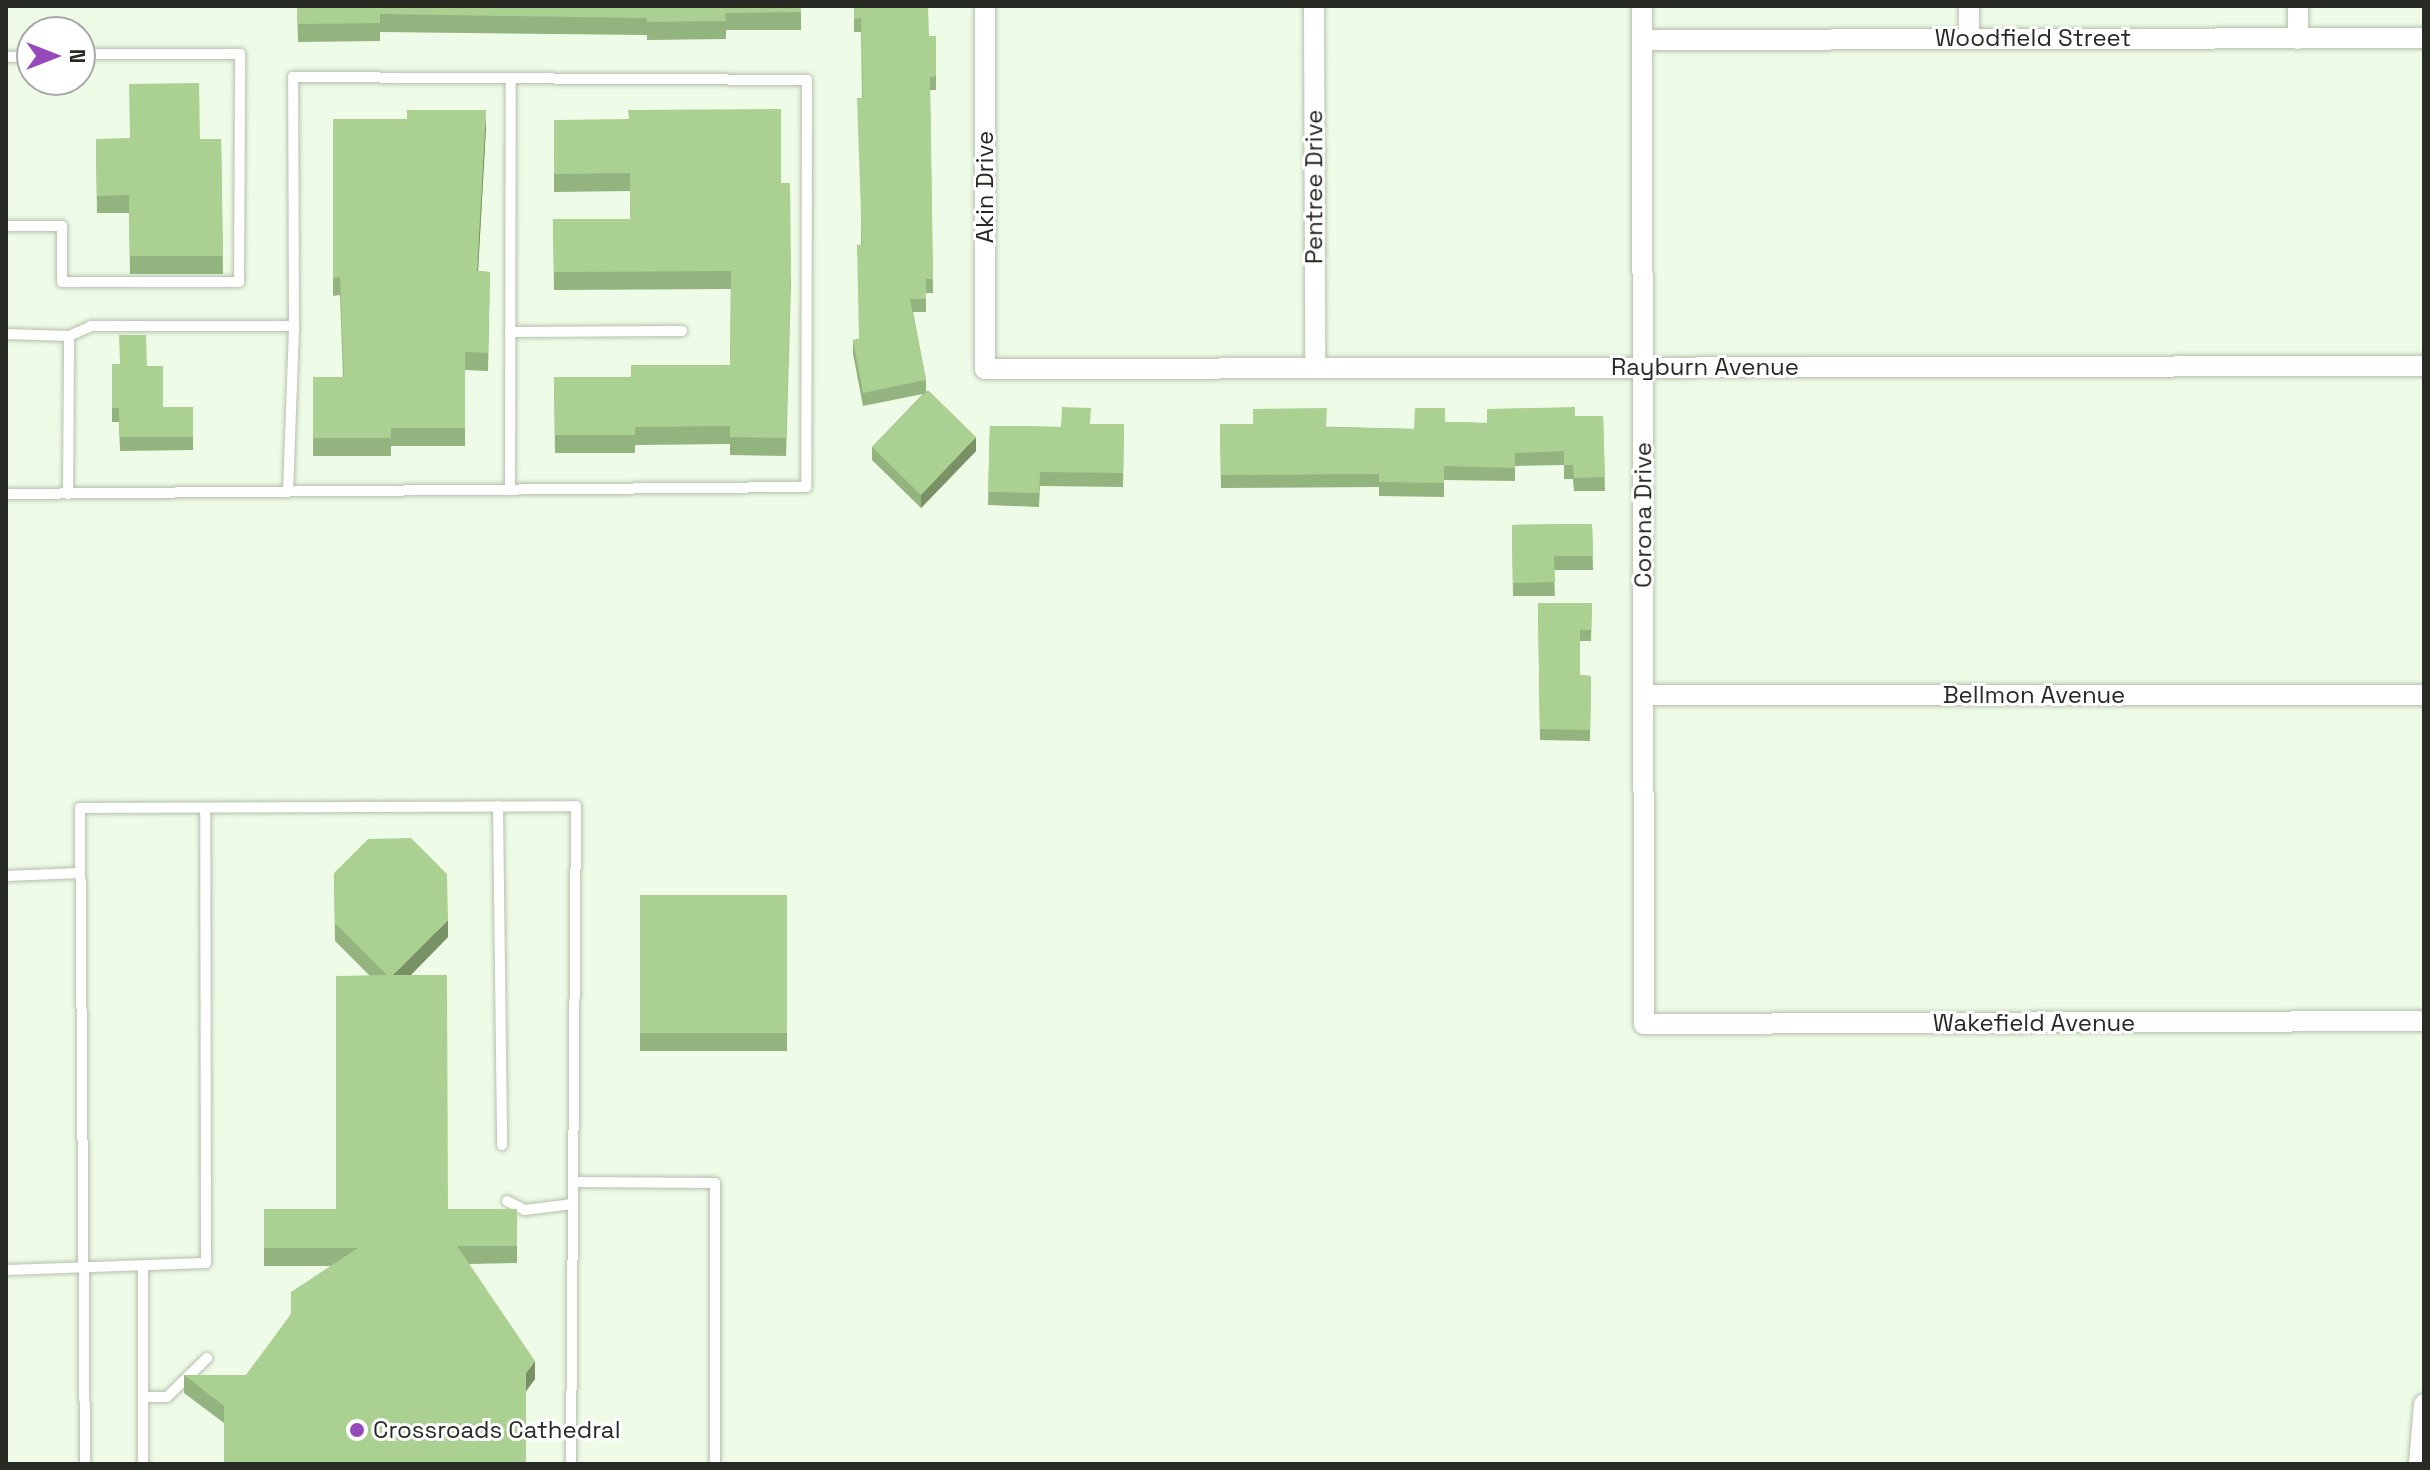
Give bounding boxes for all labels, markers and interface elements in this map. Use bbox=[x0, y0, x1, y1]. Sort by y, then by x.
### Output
north arrow bbox=[16, 16, 96, 96]
street label: Woodfield Street bbox=[1935, 24, 2131, 52]
text: N bbox=[64, 49, 92, 63]
street label: Pentree Drive bbox=[1300, 110, 1328, 264]
street label: Akin Drive bbox=[971, 131, 999, 243]
street label: Rayburn Avenue bbox=[1611, 353, 1799, 381]
street label: Corona Drive bbox=[1629, 442, 1657, 588]
street label: Bellmon Avenue bbox=[1943, 681, 2125, 709]
street label: Wakefield Avenue bbox=[1933, 1009, 2135, 1037]
place label: Crossroads Cathedral bbox=[373, 1416, 621, 1444]
marker: Crossroads Cathedral bbox=[348, 1421, 366, 1439]

